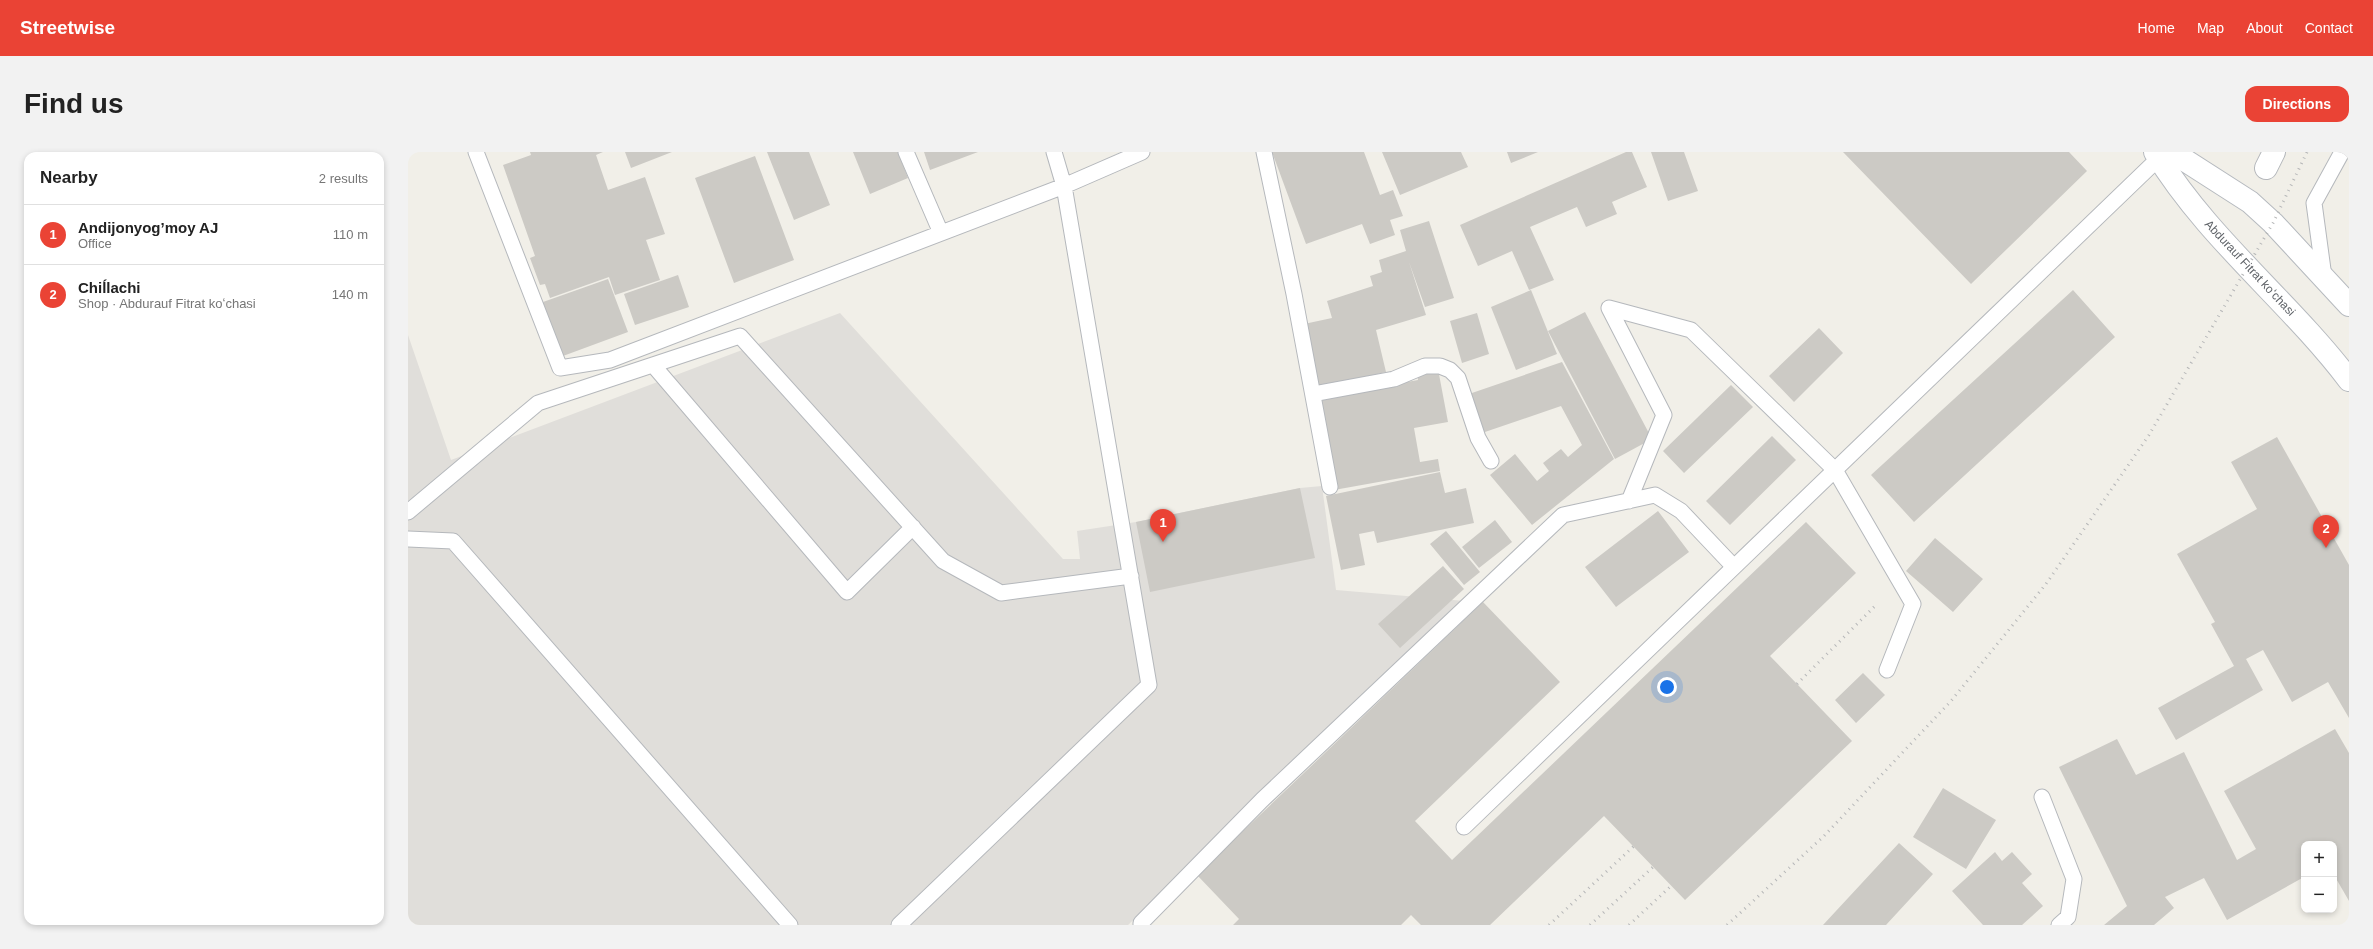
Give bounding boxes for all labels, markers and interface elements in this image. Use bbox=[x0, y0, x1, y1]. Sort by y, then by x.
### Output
text: Streetwise bbox=[20, 17, 115, 38]
text: Home bbox=[2138, 20, 2175, 36]
text: Map bbox=[2197, 20, 2224, 36]
text: About bbox=[2246, 20, 2283, 36]
text: Contact bbox=[2305, 20, 2353, 36]
button: Directions bbox=[2245, 86, 2349, 122]
text: Find us bbox=[24, 88, 124, 119]
text: Nearby bbox=[40, 168, 98, 187]
text: 2 results bbox=[319, 171, 368, 186]
street label: Abdurauf Fitrat koʻchasi bbox=[2202, 217, 2298, 319]
text: Andijonyog’moy AJ bbox=[78, 219, 218, 236]
text: 1 bbox=[49, 227, 57, 242]
text: 110 m bbox=[333, 227, 368, 242]
text: Office bbox=[78, 236, 112, 251]
text: Chiĺlachi bbox=[78, 279, 141, 296]
text: 2 bbox=[49, 287, 57, 302]
text: 140 m bbox=[332, 287, 368, 302]
text: Shop · Abdurauf Fitrat koʻchasi bbox=[78, 296, 256, 311]
pin: 1 bbox=[1150, 509, 1176, 542]
pin: 2 bbox=[2313, 515, 2339, 548]
your location bbox=[1657, 677, 1677, 697]
map controls bbox=[2301, 841, 2337, 913]
button: + bbox=[2301, 841, 2337, 877]
button: − bbox=[2301, 877, 2337, 913]

